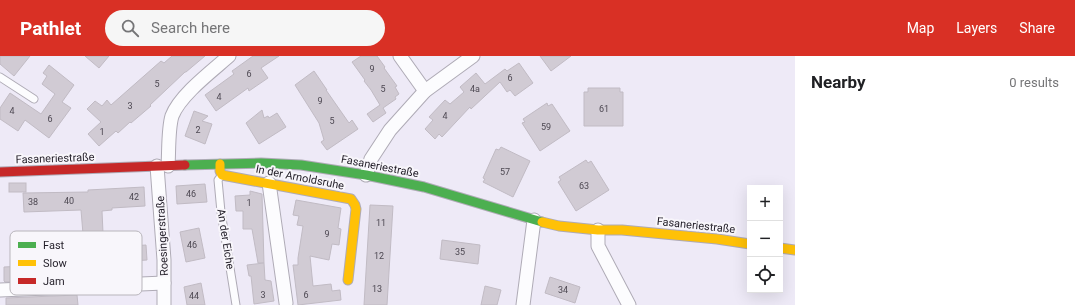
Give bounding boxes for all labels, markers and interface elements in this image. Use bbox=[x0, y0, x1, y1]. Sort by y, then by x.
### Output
search box bbox=[105, 10, 385, 46]
text: Pathlet bbox=[20, 17, 81, 40]
icon: search bbox=[119, 17, 141, 39]
text: Search here bbox=[151, 19, 230, 37]
text: Map bbox=[907, 20, 934, 36]
text: Layers bbox=[956, 20, 997, 36]
text: Share bbox=[1019, 20, 1055, 36]
house number: 9 bbox=[369, 64, 375, 74]
house number: 6 bbox=[246, 69, 252, 79]
text: Nearby bbox=[811, 72, 866, 92]
house number: 6 bbox=[507, 73, 513, 83]
text: 0 results bbox=[1009, 75, 1059, 90]
house number: 5 bbox=[154, 79, 160, 89]
house number: 5 bbox=[380, 84, 386, 94]
house number: 4a bbox=[470, 84, 480, 94]
house number: 4 bbox=[216, 92, 222, 102]
house number: 9 bbox=[317, 96, 323, 106]
house number: 3 bbox=[127, 101, 133, 111]
house number: 61 bbox=[599, 104, 609, 114]
house number: 4 bbox=[9, 106, 15, 116]
house number: 4 bbox=[442, 111, 448, 121]
house number: 6 bbox=[47, 114, 53, 124]
house number: 5 bbox=[329, 116, 335, 126]
house number: 59 bbox=[541, 122, 551, 132]
house number: 2 bbox=[195, 125, 201, 135]
house number: 1 bbox=[99, 127, 105, 137]
street label: Fasaneriestraße bbox=[15, 151, 95, 166]
street label: Fasaneriestraße bbox=[340, 153, 420, 180]
street label: In der Arnoldsruhe bbox=[255, 163, 345, 192]
house number: 57 bbox=[500, 167, 510, 177]
house number: 63 bbox=[579, 181, 589, 191]
map controls bbox=[747, 185, 783, 293]
button: + bbox=[747, 185, 783, 221]
house number: 46 bbox=[186, 189, 196, 199]
house number: 42 bbox=[129, 192, 139, 202]
street label: Roesingerstraße bbox=[154, 195, 171, 276]
house number: 40 bbox=[64, 196, 74, 206]
house number: 38 bbox=[28, 197, 38, 207]
house number: 1 bbox=[246, 198, 252, 208]
street label: An der Eiche bbox=[214, 208, 237, 270]
street label: Fasaneriestraße bbox=[656, 215, 736, 236]
house number: 11 bbox=[376, 218, 386, 228]
button: − bbox=[747, 221, 783, 257]
house number: 9 bbox=[324, 229, 330, 239]
legend bbox=[10, 231, 142, 295]
text: Fast bbox=[43, 239, 65, 252]
house number: 46 bbox=[187, 240, 197, 250]
house number: 35 bbox=[455, 247, 465, 257]
house number: 12 bbox=[374, 251, 384, 261]
text: Slow bbox=[43, 257, 67, 270]
button: locate bbox=[747, 257, 783, 293]
text: Jam bbox=[43, 275, 65, 288]
house number: 13 bbox=[372, 284, 382, 294]
house number: 34 bbox=[558, 285, 568, 295]
house number: 3 bbox=[260, 290, 266, 300]
house number: 6 bbox=[303, 290, 309, 300]
house number: 44 bbox=[189, 291, 199, 301]

